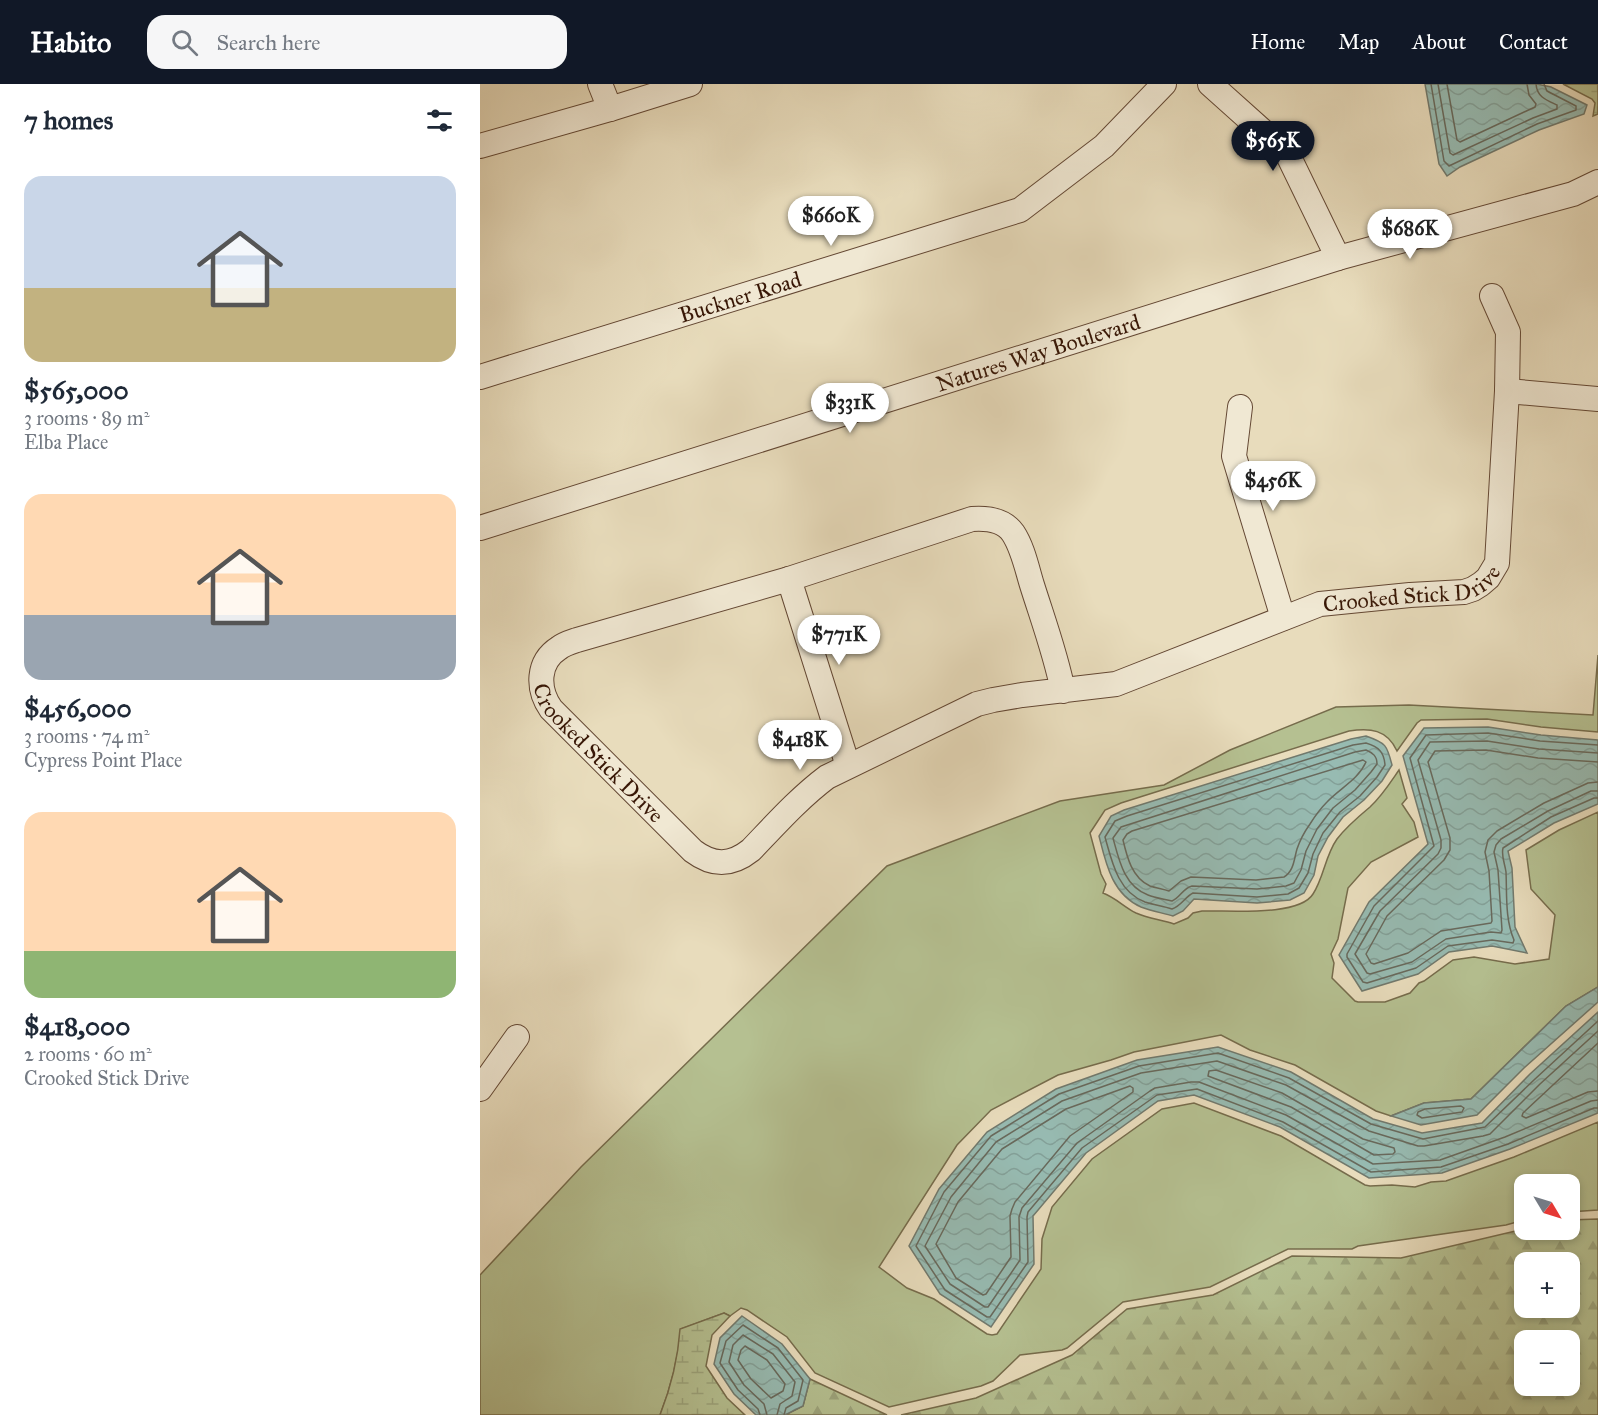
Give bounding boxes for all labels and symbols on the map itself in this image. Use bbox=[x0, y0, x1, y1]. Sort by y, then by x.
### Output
pin: $565K bbox=[1231, 121, 1315, 172]
pin: $660K bbox=[789, 196, 873, 247]
pin: $686K bbox=[1368, 209, 1452, 260]
street label: Buckner Road bbox=[675, 265, 804, 328]
street label: Natures Way Boulevard bbox=[933, 308, 1143, 397]
pin: $331K bbox=[808, 383, 892, 434]
pin: $456K bbox=[1231, 461, 1315, 512]
street label: Crooked Stick Drive bbox=[1322, 560, 1506, 617]
pin: $771K bbox=[797, 615, 881, 666]
street label: Crooked Stick Drive bbox=[528, 680, 670, 828]
pin: $418K bbox=[758, 720, 842, 771]
north arrow bbox=[1514, 1174, 1580, 1240]

